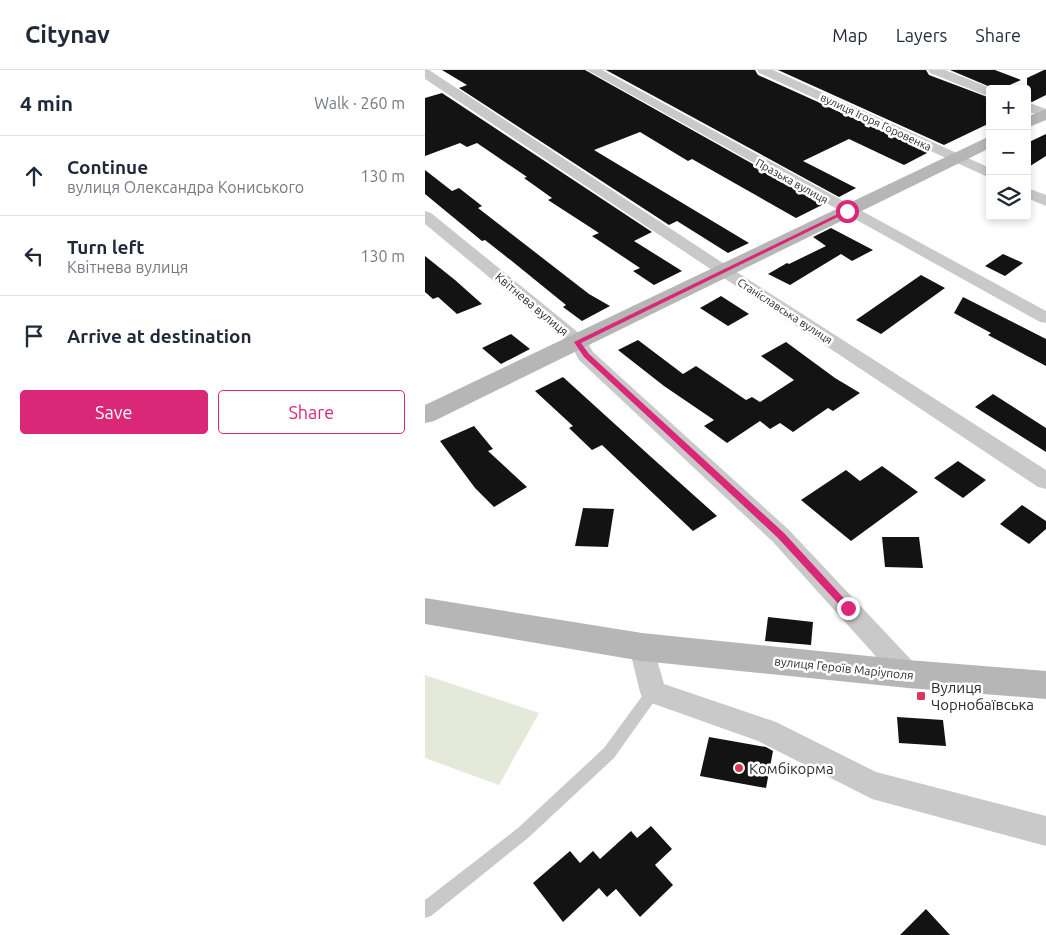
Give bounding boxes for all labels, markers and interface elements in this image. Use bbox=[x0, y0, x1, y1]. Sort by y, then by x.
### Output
text: Citynav bbox=[25, 21, 110, 48]
text: Map bbox=[832, 25, 868, 45]
text: Layers bbox=[896, 25, 947, 45]
text: Share bbox=[975, 25, 1021, 45]
map controls bbox=[986, 85, 1031, 220]
button: + bbox=[986, 85, 1031, 130]
text: 4 min bbox=[20, 91, 73, 115]
street label: вулиця Ігоря Горовенка bbox=[819, 91, 933, 153]
text: Walk · 260 m bbox=[314, 94, 405, 112]
button: − bbox=[986, 130, 1031, 175]
text: Continue bbox=[67, 156, 148, 178]
street label: Празька вулиця bbox=[754, 156, 830, 206]
icon: ahead bbox=[20, 162, 48, 190]
text: 130 m bbox=[360, 167, 405, 185]
button: layers bbox=[986, 175, 1031, 220]
text: вулиця Олександра Кониського bbox=[67, 178, 304, 196]
route start bbox=[836, 200, 859, 223]
text: Turn left bbox=[67, 236, 145, 258]
icon: left bbox=[20, 242, 48, 270]
text: 130 m bbox=[360, 247, 405, 265]
text: Квітнева вулиця bbox=[67, 258, 188, 276]
street label: Квітнева вулиця bbox=[493, 270, 571, 338]
street label: Станіславська вулиця bbox=[735, 276, 835, 346]
icon: arrive bbox=[20, 322, 48, 350]
text: Arrive at destination bbox=[67, 325, 252, 347]
button: Save bbox=[20, 390, 208, 434]
button: Share bbox=[218, 390, 405, 434]
route end bbox=[837, 597, 860, 620]
street label: вулиця Героїв Маріуполя bbox=[774, 654, 914, 682]
place label: Вулиця Чорнобаївська bbox=[931, 679, 1034, 713]
marker: Вулиця Чорнобаївська bbox=[915, 690, 927, 702]
place label: Комбікорма bbox=[749, 760, 834, 777]
marker: Комбікорма bbox=[733, 762, 745, 774]

